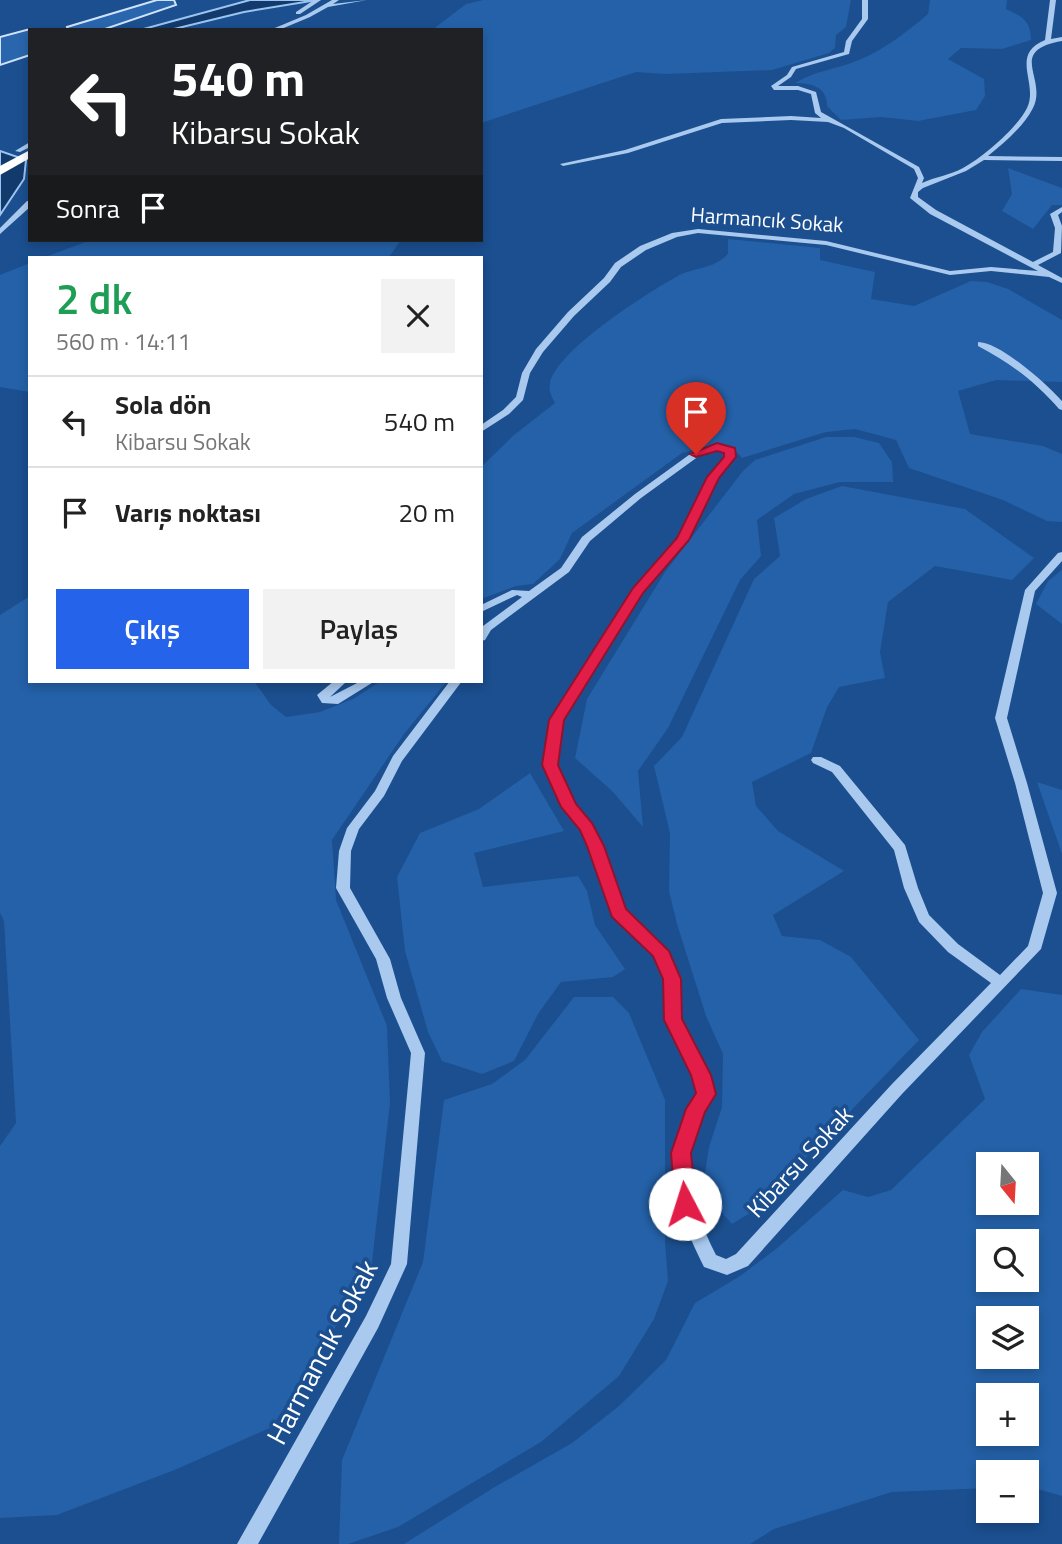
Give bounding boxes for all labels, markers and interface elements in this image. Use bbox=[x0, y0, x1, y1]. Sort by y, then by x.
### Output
text: 540 m bbox=[171, 40, 305, 115]
icon: left bbox=[56, 56, 147, 147]
text: Kibarsu Sokak bbox=[171, 108, 360, 156]
text: Sonra bbox=[56, 189, 120, 228]
icon: arrive bbox=[134, 189, 172, 227]
street label: Harmancık Sokak bbox=[690, 198, 844, 240]
text: 2 dk bbox=[56, 266, 132, 330]
button: close bbox=[381, 279, 455, 353]
text: 560 m · 14:11 bbox=[56, 324, 191, 359]
pin bbox=[666, 382, 726, 454]
text: Sola dön bbox=[115, 385, 212, 424]
icon: arrive bbox=[677, 393, 715, 431]
text: 540 m bbox=[384, 402, 455, 441]
icon: left bbox=[56, 403, 94, 441]
text: Kibarsu Sokak bbox=[115, 424, 251, 459]
text: Varış noktası bbox=[115, 493, 261, 532]
text: 20 m bbox=[398, 493, 455, 532]
icon: arrive bbox=[56, 494, 94, 532]
button: Çıkış bbox=[56, 589, 249, 669]
button: Paylaş bbox=[263, 589, 455, 669]
street label: Kibarsu Sokak bbox=[738, 1097, 861, 1225]
north arrow bbox=[976, 1152, 1040, 1214]
map controls bbox=[976, 1152, 1039, 1523]
position arrow bbox=[648, 1167, 722, 1241]
button: search bbox=[976, 1229, 1039, 1292]
street label: Harmancık Sokak bbox=[255, 1252, 388, 1452]
button: layers bbox=[976, 1306, 1039, 1369]
button: + bbox=[976, 1383, 1039, 1446]
button: − bbox=[976, 1460, 1039, 1523]

